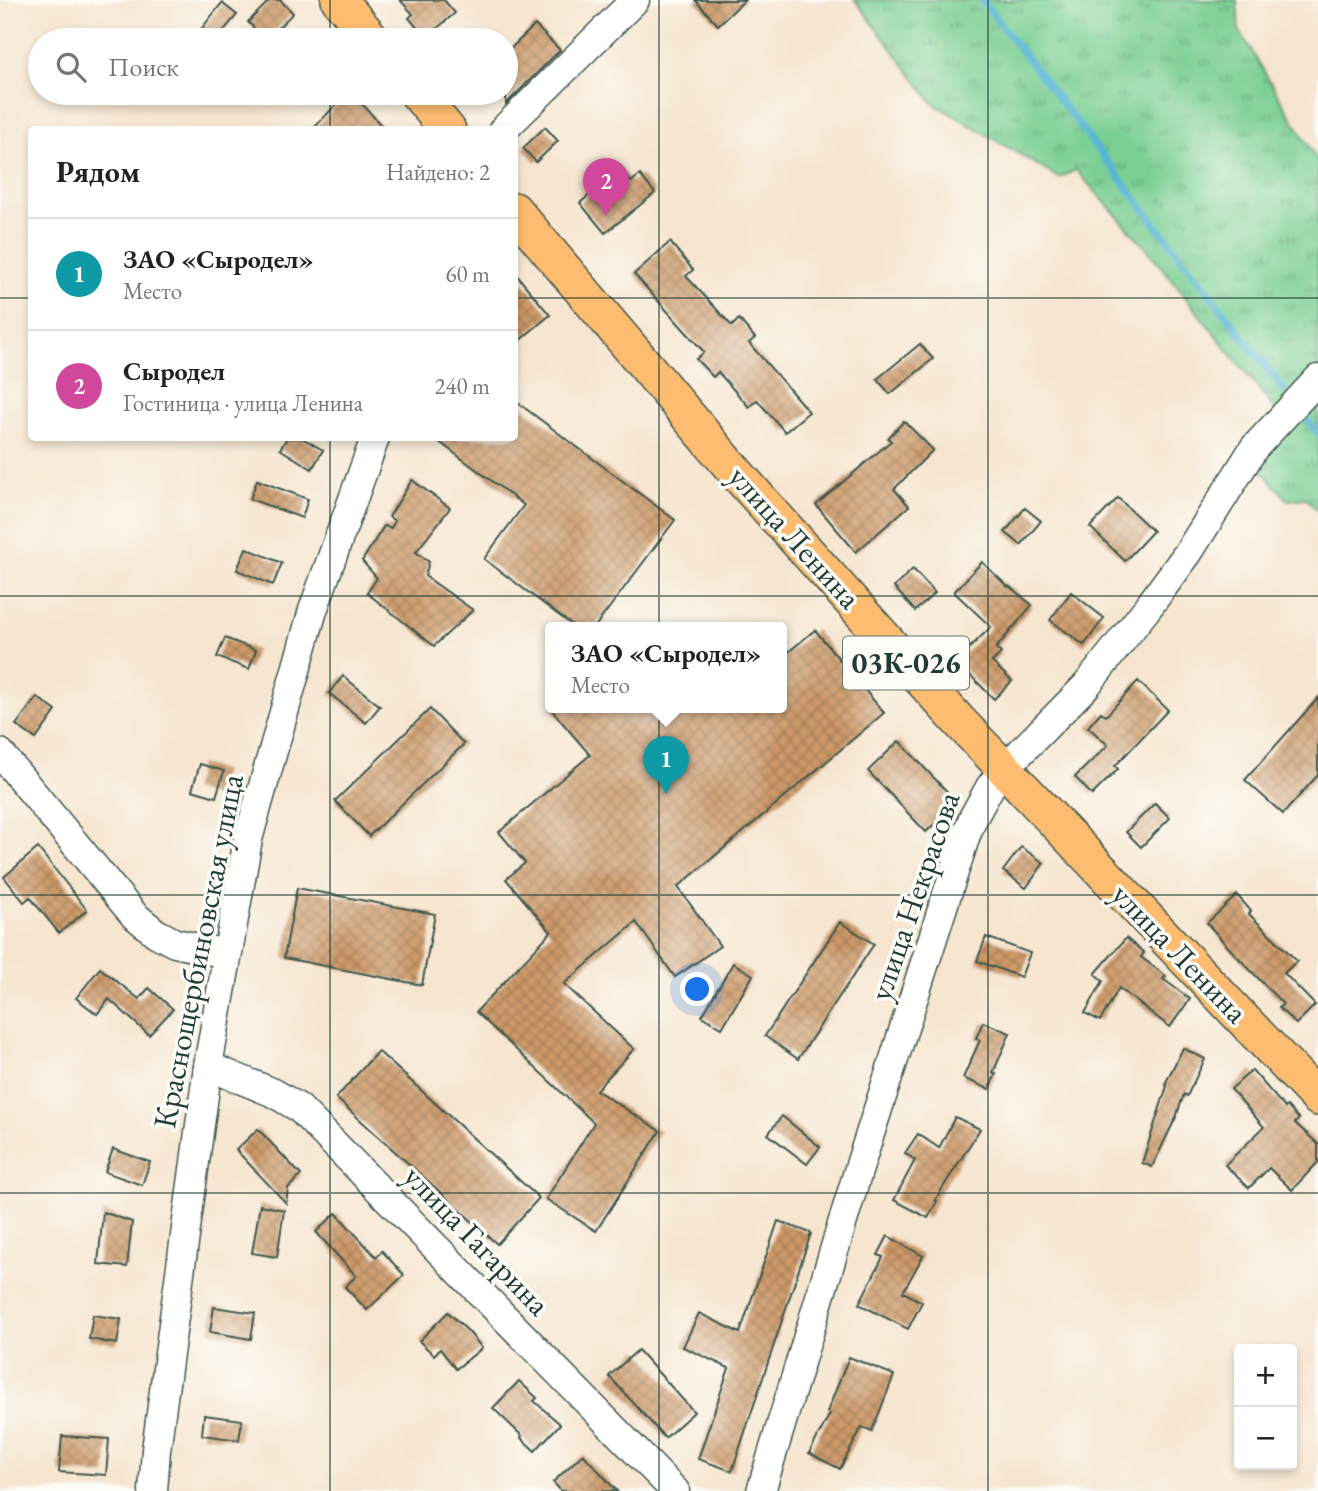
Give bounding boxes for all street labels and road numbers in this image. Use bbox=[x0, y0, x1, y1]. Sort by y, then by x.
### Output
street label: улица Ленина bbox=[719, 456, 871, 618]
road number: 03К-026 bbox=[843, 636, 969, 690]
street label: Краснощербиновская улица bbox=[143, 770, 253, 1132]
street label: улица Некрасова bbox=[859, 786, 969, 1006]
street label: улица Ленина bbox=[1103, 874, 1258, 1032]
street label: улица Гагарина bbox=[395, 1156, 560, 1325]

